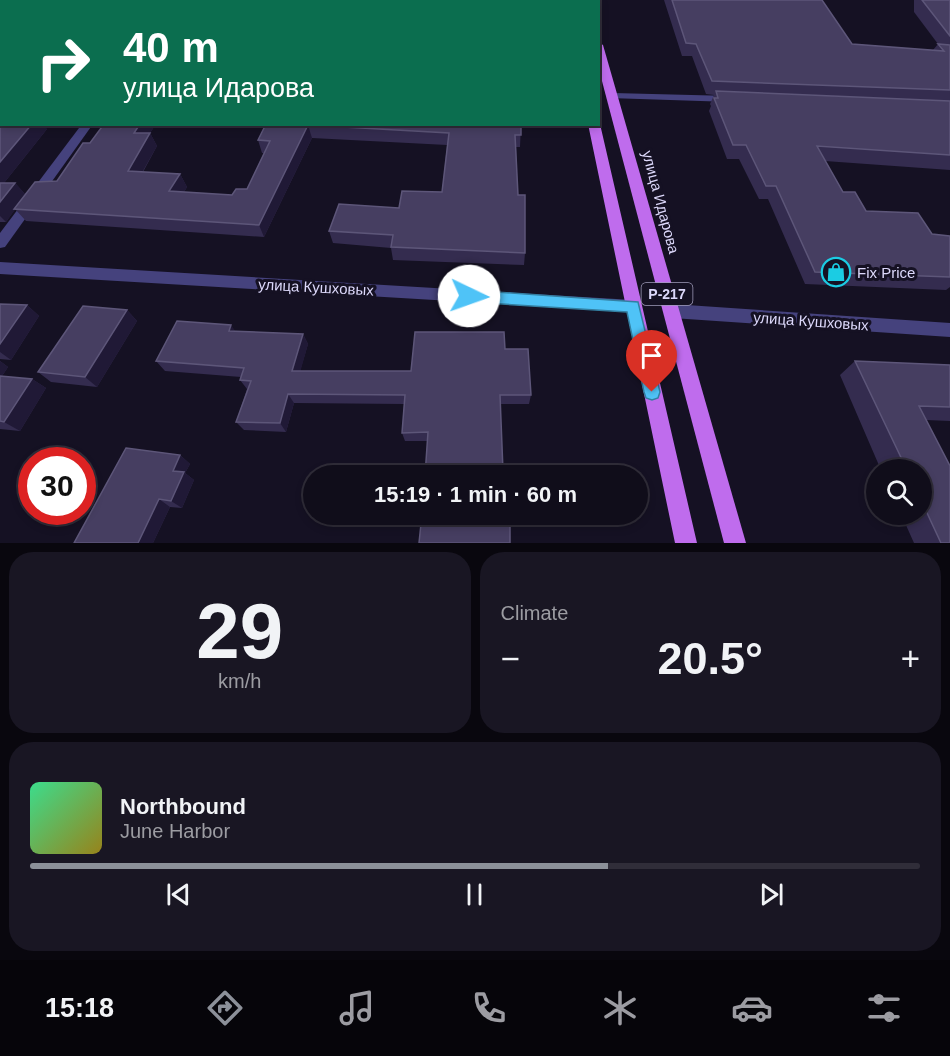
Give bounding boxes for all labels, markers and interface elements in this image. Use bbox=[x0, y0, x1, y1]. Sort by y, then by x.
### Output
icon: right bbox=[24, 24, 102, 102]
text: 40 m bbox=[123, 24, 219, 71]
text: улица Идарова bbox=[123, 73, 314, 103]
street label: улица Идарова bbox=[639, 149, 683, 256]
shop icon: Fix Price bbox=[820, 256, 852, 288]
position arrow bbox=[437, 264, 501, 328]
place label: Fix Price bbox=[857, 264, 915, 281]
street label: улица Кушховых bbox=[258, 275, 375, 299]
road number: Р-217 bbox=[642, 283, 692, 305]
street label: улица Кушховых bbox=[753, 308, 870, 334]
pin bbox=[626, 330, 677, 392]
icon: arrive bbox=[635, 339, 668, 372]
speed limit sign: 30 bbox=[18, 447, 96, 525]
map controls bbox=[866, 459, 932, 525]
button: search bbox=[866, 459, 932, 525]
text: 15:19 · 1 min · 60 m bbox=[374, 482, 577, 507]
text: 29 bbox=[196, 587, 283, 675]
text: Climate bbox=[501, 602, 568, 624]
text: 20.5° bbox=[657, 633, 763, 684]
text: − bbox=[501, 640, 520, 677]
text: + bbox=[901, 640, 920, 677]
text: km/h bbox=[218, 670, 261, 692]
text: Northbound bbox=[120, 794, 246, 819]
text: June Harbor bbox=[120, 820, 230, 842]
icon: previous bbox=[162, 878, 195, 911]
icon: pause bbox=[458, 878, 491, 911]
icon: next bbox=[755, 878, 788, 911]
icon: directions bbox=[204, 987, 246, 1029]
icon: music bbox=[336, 987, 378, 1029]
icon: phone bbox=[468, 987, 510, 1029]
icon: climate bbox=[599, 987, 641, 1029]
icon: car bbox=[731, 987, 773, 1029]
icon: filters bbox=[863, 987, 905, 1029]
text: 15:18 bbox=[45, 993, 114, 1023]

